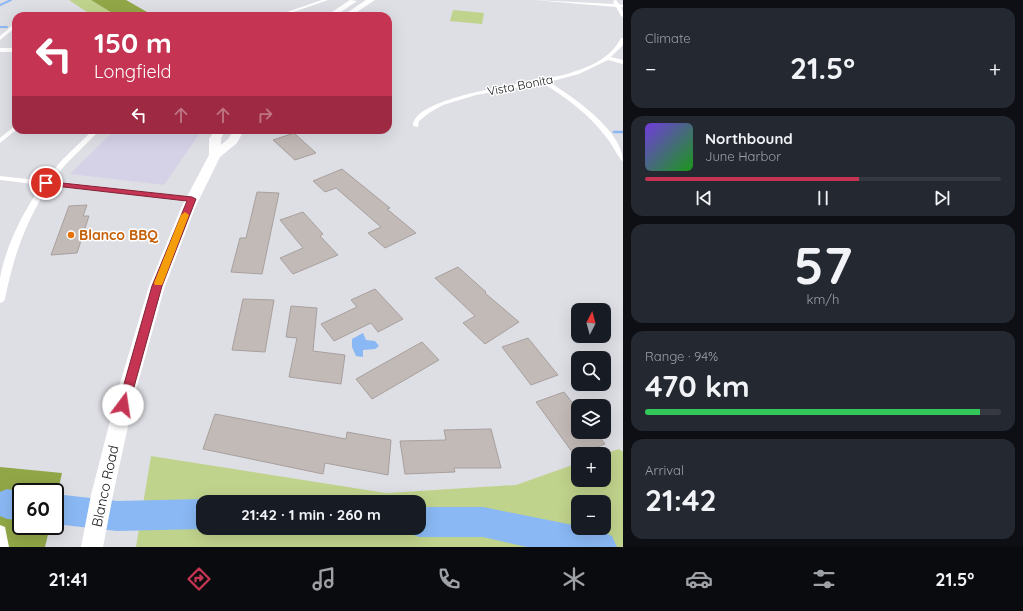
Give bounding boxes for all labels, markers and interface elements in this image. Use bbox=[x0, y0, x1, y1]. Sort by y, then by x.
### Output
text: 150 m bbox=[94, 25, 172, 60]
icon: left bbox=[28, 28, 80, 80]
text: Climate bbox=[645, 30, 691, 46]
text: 21.5° bbox=[790, 49, 855, 87]
text: − bbox=[645, 55, 656, 83]
text: + bbox=[989, 55, 1001, 83]
text: Longfield bbox=[94, 60, 171, 83]
street label: Vista Bonita bbox=[486, 71, 554, 99]
icon: left bbox=[128, 104, 150, 126]
icon: ahead bbox=[170, 104, 192, 126]
icon: ahead bbox=[212, 104, 234, 126]
icon: right bbox=[254, 104, 276, 126]
text: Northbound bbox=[705, 129, 793, 148]
text: June Harbor bbox=[705, 148, 781, 164]
pin bbox=[29, 166, 63, 200]
icon: arrive bbox=[35, 172, 57, 194]
icon: previous bbox=[693, 187, 715, 209]
icon: pause bbox=[812, 187, 834, 209]
icon: next bbox=[931, 187, 953, 209]
place label: Blanco BBQ bbox=[79, 226, 158, 244]
marker: Blanco BBQ bbox=[66, 230, 76, 240]
text: 57 bbox=[794, 232, 852, 297]
text: km/h bbox=[807, 291, 839, 307]
north arrow bbox=[571, 303, 611, 343]
map controls bbox=[571, 303, 611, 535]
text: Range · 94% bbox=[645, 348, 718, 364]
button: search bbox=[571, 351, 611, 391]
text: 470 km bbox=[645, 367, 750, 405]
position arrow bbox=[102, 384, 144, 426]
button: layers bbox=[571, 399, 611, 439]
street label: Blanco Road bbox=[88, 443, 122, 529]
button: + bbox=[571, 447, 611, 487]
text: Arrival bbox=[645, 462, 684, 478]
text: 21:42 bbox=[645, 481, 717, 519]
speed limit sign: 60 bbox=[12, 483, 64, 535]
button: − bbox=[571, 495, 611, 535]
text: 21:42 · 1 min · 260 m bbox=[241, 505, 381, 524]
icon: directions bbox=[185, 565, 213, 593]
icon: music bbox=[310, 565, 338, 593]
icon: phone bbox=[435, 565, 463, 593]
icon: climate bbox=[560, 565, 588, 593]
icon: car bbox=[685, 565, 713, 593]
icon: filters bbox=[810, 565, 838, 593]
text: 21:41 bbox=[49, 568, 88, 591]
text: 21.5° bbox=[935, 568, 974, 591]

